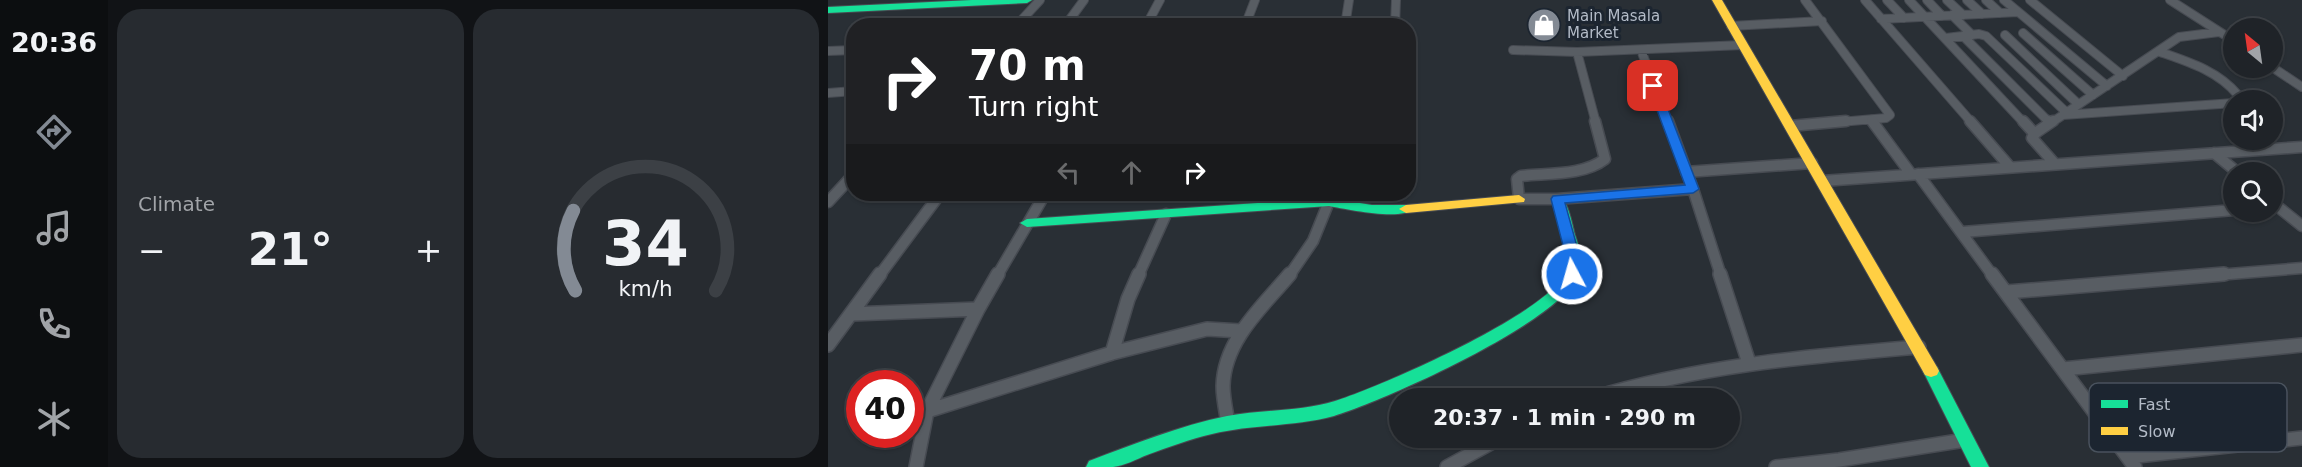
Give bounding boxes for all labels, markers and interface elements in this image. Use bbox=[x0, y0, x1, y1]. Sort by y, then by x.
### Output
shop icon: Main Masala Market bbox=[1526, 7, 1562, 43]
place label: Main Masala Market bbox=[1567, 7, 1660, 42]
north arrow bbox=[2223, 18, 2283, 78]
map controls bbox=[2223, 18, 2283, 222]
text: 20:36 bbox=[11, 27, 97, 58]
text: 70 m bbox=[969, 41, 1086, 90]
icon: right bbox=[870, 42, 948, 120]
pin bbox=[1627, 60, 1678, 111]
icon: arrive bbox=[1636, 69, 1669, 102]
button: sound bbox=[2223, 90, 2283, 150]
text: Turn right bbox=[969, 91, 1098, 122]
icon: directions bbox=[33, 111, 75, 153]
icon: left bbox=[1052, 156, 1085, 189]
icon: ahead bbox=[1115, 156, 1148, 189]
icon: right bbox=[1178, 156, 1211, 189]
button: search bbox=[2223, 162, 2283, 222]
text: Climate bbox=[138, 192, 215, 216]
icon: music bbox=[33, 207, 75, 249]
text: 34 bbox=[602, 207, 689, 280]
text: 21° bbox=[248, 223, 333, 276]
text: − bbox=[138, 231, 166, 270]
text: + bbox=[415, 231, 443, 270]
position arrow bbox=[1540, 242, 1604, 306]
text: km/h bbox=[619, 276, 673, 301]
icon: phone bbox=[33, 303, 75, 345]
speed limit sign: 40 bbox=[846, 370, 924, 448]
legend bbox=[2089, 383, 2287, 452]
text: Fast bbox=[2138, 395, 2170, 414]
icon: climate bbox=[33, 398, 75, 440]
text: 20:37 · 1 min · 290 m bbox=[1433, 405, 1696, 430]
text: Slow bbox=[2138, 422, 2175, 441]

